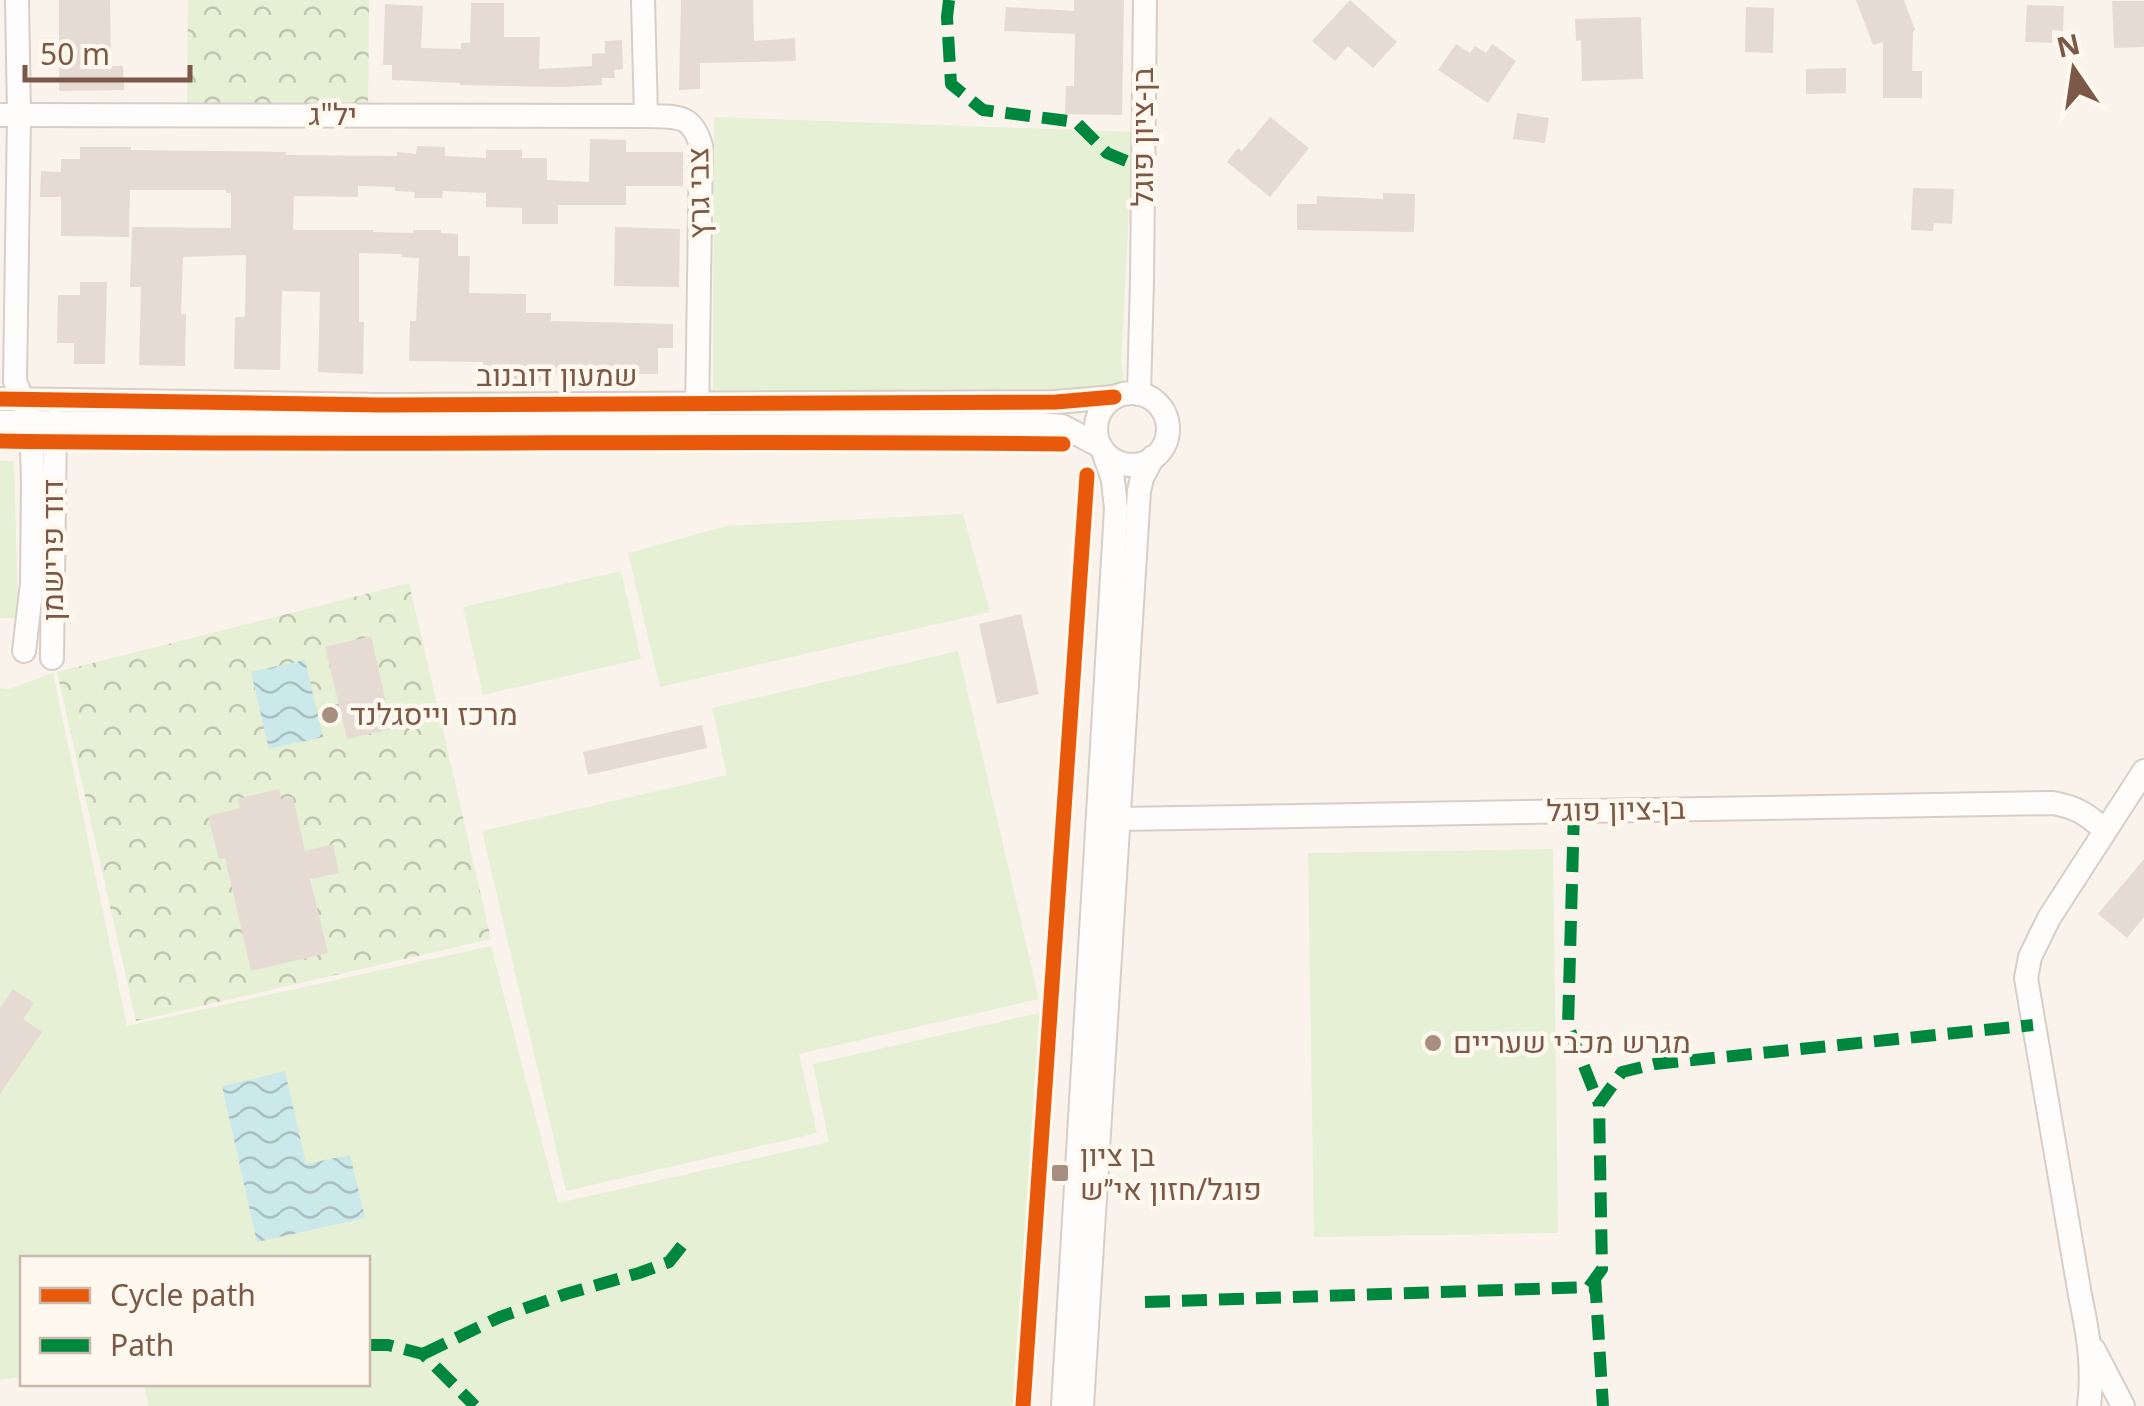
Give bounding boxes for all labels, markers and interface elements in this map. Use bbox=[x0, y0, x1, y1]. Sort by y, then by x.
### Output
scale bar bbox=[25, 20, 190, 82]
north arrow bbox=[2024, 20, 2124, 120]
text: N bbox=[2053, 24, 2084, 66]
text: 50 m bbox=[40, 33, 110, 74]
street label: בן-ציון פוגל bbox=[1121, 67, 1162, 207]
street label: יל"ג bbox=[309, 93, 357, 134]
street label: צבי גרץ bbox=[676, 147, 719, 239]
street label: שמעון דובנוב bbox=[476, 354, 638, 395]
street label: דוד פרישמן bbox=[31, 479, 72, 621]
place label: מרכז וייסגלנד bbox=[350, 693, 518, 734]
marker: מרכז וייסגלנד bbox=[319, 704, 341, 726]
street label: בן-ציון פוגל bbox=[1546, 787, 1686, 830]
place label: מגרש מכבי שעריים bbox=[1453, 1021, 1691, 1062]
marker: מגרש מכבי שעריים bbox=[1422, 1032, 1444, 1054]
place label: בן ציון פוגל/חזון אי״ש bbox=[1080, 1134, 1262, 1209]
marker: בן ציון פוגל/חזון אי״ש bbox=[1049, 1162, 1071, 1184]
legend bbox=[20, 1256, 370, 1386]
text: Cycle path bbox=[110, 1274, 256, 1315]
text: Path bbox=[110, 1324, 174, 1365]

